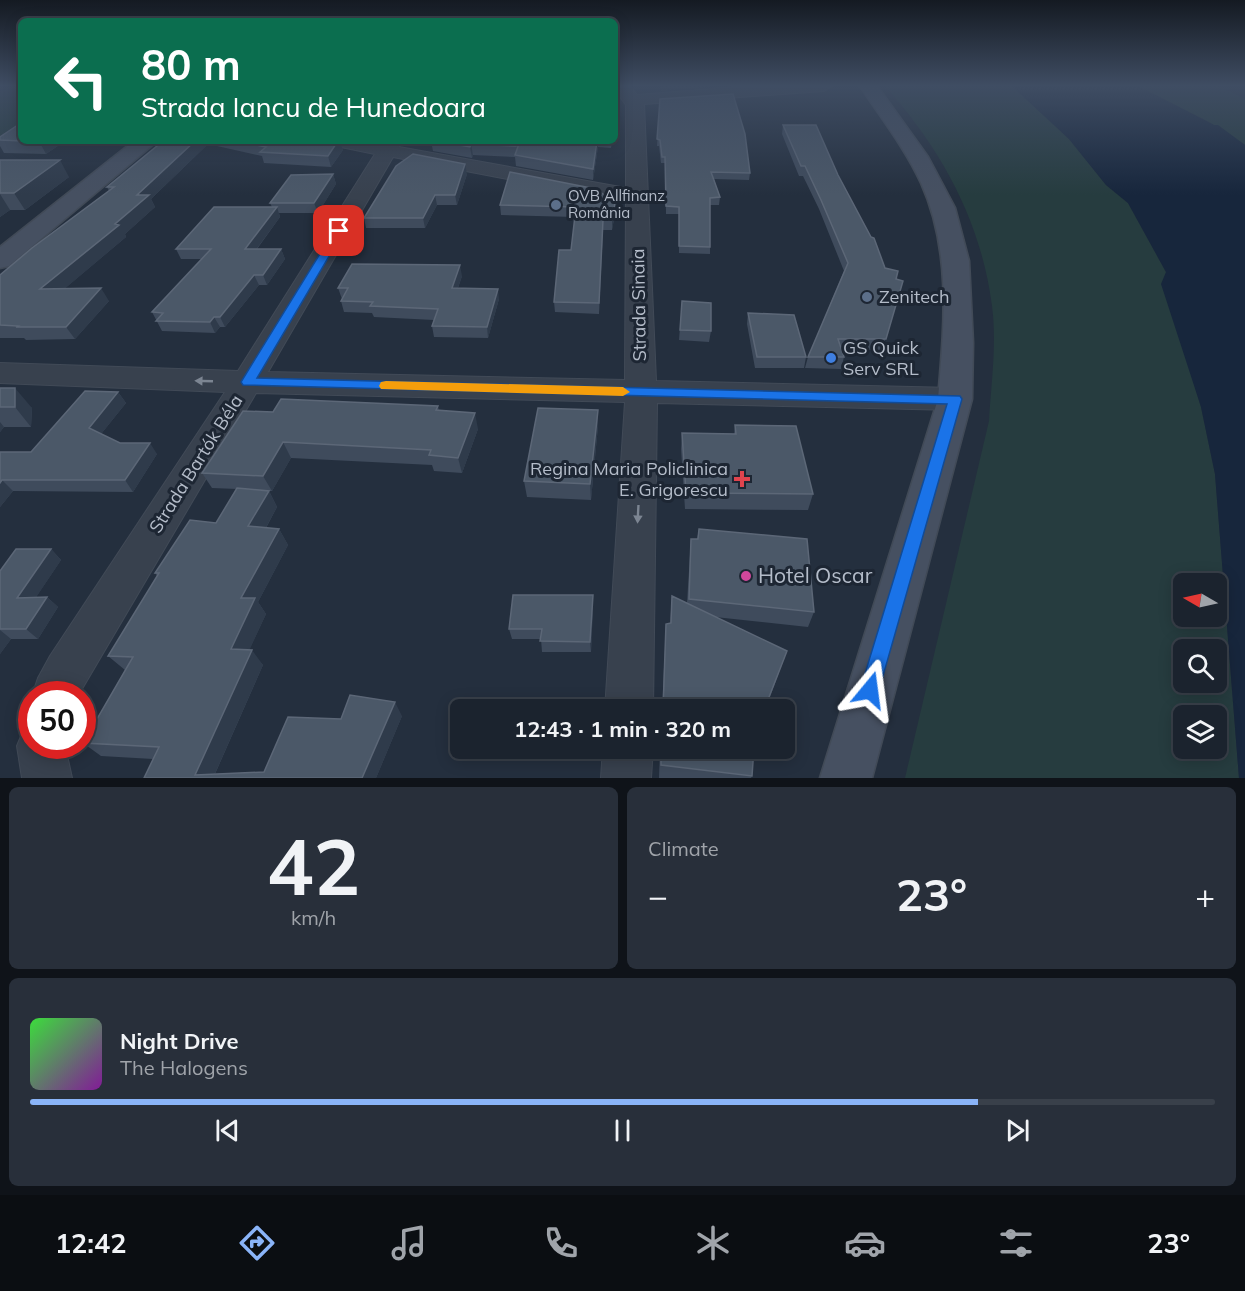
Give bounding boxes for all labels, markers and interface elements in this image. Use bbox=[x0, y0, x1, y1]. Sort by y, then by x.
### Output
text: 80 m bbox=[141, 38, 241, 91]
icon: left bbox=[42, 42, 120, 120]
text: Strada Iancu de Hunedoara bbox=[141, 90, 486, 124]
place label: OVB Allfinanz România bbox=[568, 186, 665, 222]
marker: OVB Allfinanz România bbox=[549, 198, 563, 212]
pin bbox=[313, 205, 364, 256]
icon: arrive bbox=[322, 214, 355, 247]
street label: Strada Sinaia bbox=[626, 248, 651, 362]
place label: Zenitech bbox=[879, 285, 950, 308]
marker: Zenitech bbox=[860, 290, 874, 304]
place label: GS Quick Serv SRL bbox=[843, 336, 920, 380]
marker: GS Quick Serv SRL bbox=[824, 351, 838, 365]
one-way arrow bbox=[194, 376, 213, 385]
street label: Strada Bartók Béla bbox=[144, 390, 247, 537]
place label: Regina Maria Policlinica E. Grigorescu bbox=[530, 457, 728, 501]
marker: Regina Maria Policlinica E. Grigorescu bbox=[733, 470, 751, 488]
one-way arrow bbox=[633, 504, 642, 523]
place label: Hotel Oscar bbox=[758, 562, 873, 588]
marker: Hotel Oscar bbox=[739, 569, 753, 583]
north arrow bbox=[1173, 573, 1227, 627]
map controls bbox=[1173, 573, 1227, 759]
button: search bbox=[1173, 639, 1227, 693]
position arrow bbox=[838, 658, 902, 722]
speed limit sign: 50 bbox=[18, 681, 96, 759]
button: layers bbox=[1173, 705, 1227, 759]
text: 12:43 · 1 min · 320 m bbox=[514, 715, 731, 743]
text: 42 bbox=[267, 817, 360, 915]
text: Climate bbox=[648, 836, 719, 861]
text: 23° bbox=[896, 866, 967, 922]
text: − bbox=[648, 875, 668, 916]
text: + bbox=[1195, 875, 1215, 916]
text: km/h bbox=[291, 905, 336, 930]
text: Night Drive bbox=[120, 1027, 239, 1055]
text: The Halogens bbox=[120, 1055, 248, 1080]
icon: previous bbox=[211, 1114, 244, 1147]
icon: pause bbox=[606, 1114, 639, 1147]
icon: next bbox=[1001, 1114, 1034, 1147]
icon: directions bbox=[236, 1222, 278, 1264]
icon: music bbox=[388, 1222, 430, 1264]
icon: phone bbox=[540, 1222, 582, 1264]
icon: climate bbox=[692, 1222, 734, 1264]
icon: car bbox=[844, 1222, 886, 1264]
icon: filters bbox=[995, 1222, 1037, 1264]
text: 12:42 bbox=[55, 1226, 126, 1260]
text: 23° bbox=[1147, 1226, 1190, 1260]

